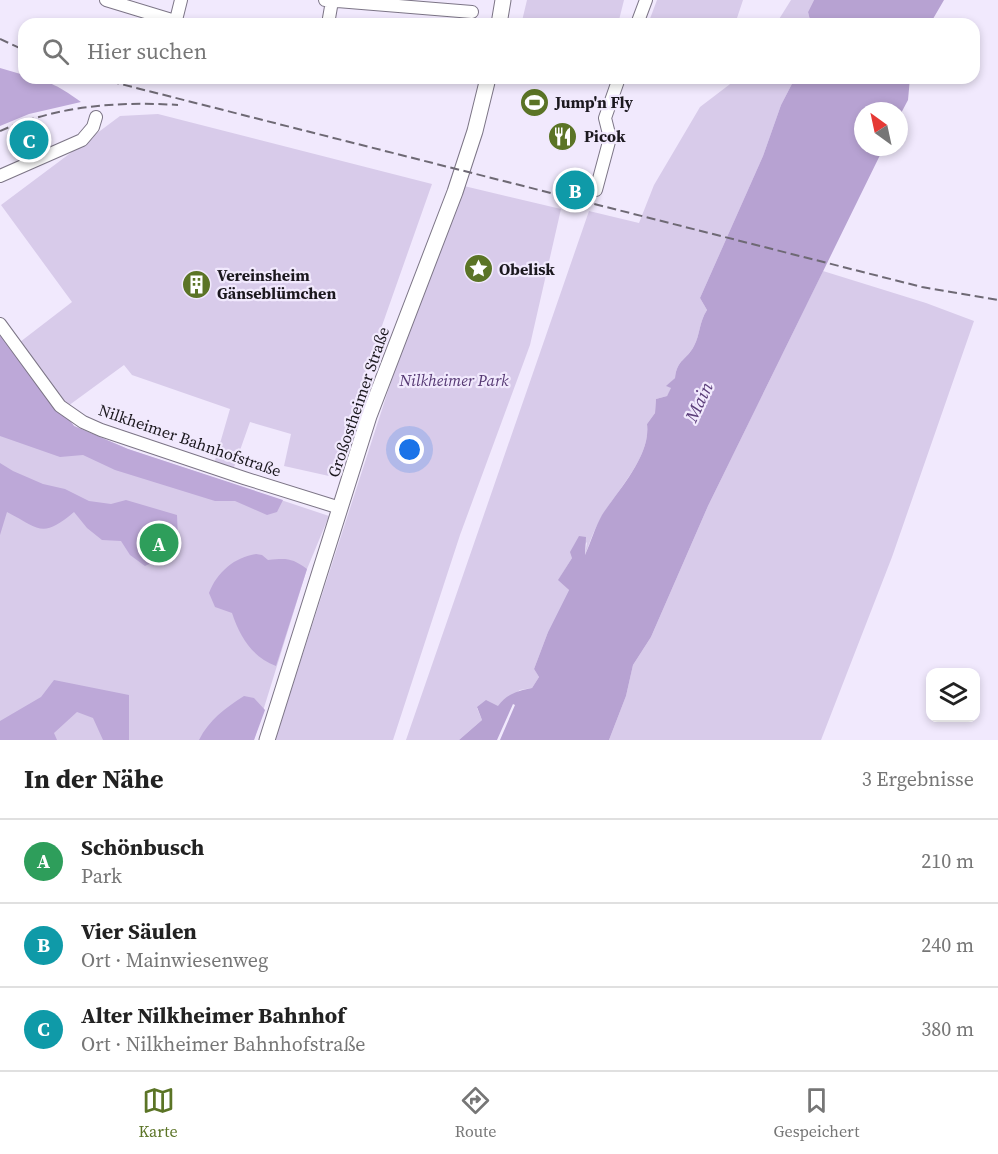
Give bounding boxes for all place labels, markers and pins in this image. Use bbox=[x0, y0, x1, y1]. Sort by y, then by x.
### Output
sports icon: Jump'n Fly bbox=[518, 86, 550, 118]
place label: Jump'n Fly bbox=[554, 91, 634, 113]
pin: C bbox=[9, 118, 48, 162]
restaurant icon: Picok bbox=[547, 120, 579, 152]
place label: Picok bbox=[584, 125, 626, 147]
pin: B bbox=[556, 168, 594, 213]
place icon: Obelisk bbox=[462, 253, 494, 285]
place label: Obelisk bbox=[499, 258, 555, 280]
place label: Vereinsheim Gänseblümchen bbox=[217, 264, 336, 304]
building icon: Vereinsheim Gänseblümchen bbox=[180, 268, 212, 300]
pin: A bbox=[140, 520, 178, 566]

